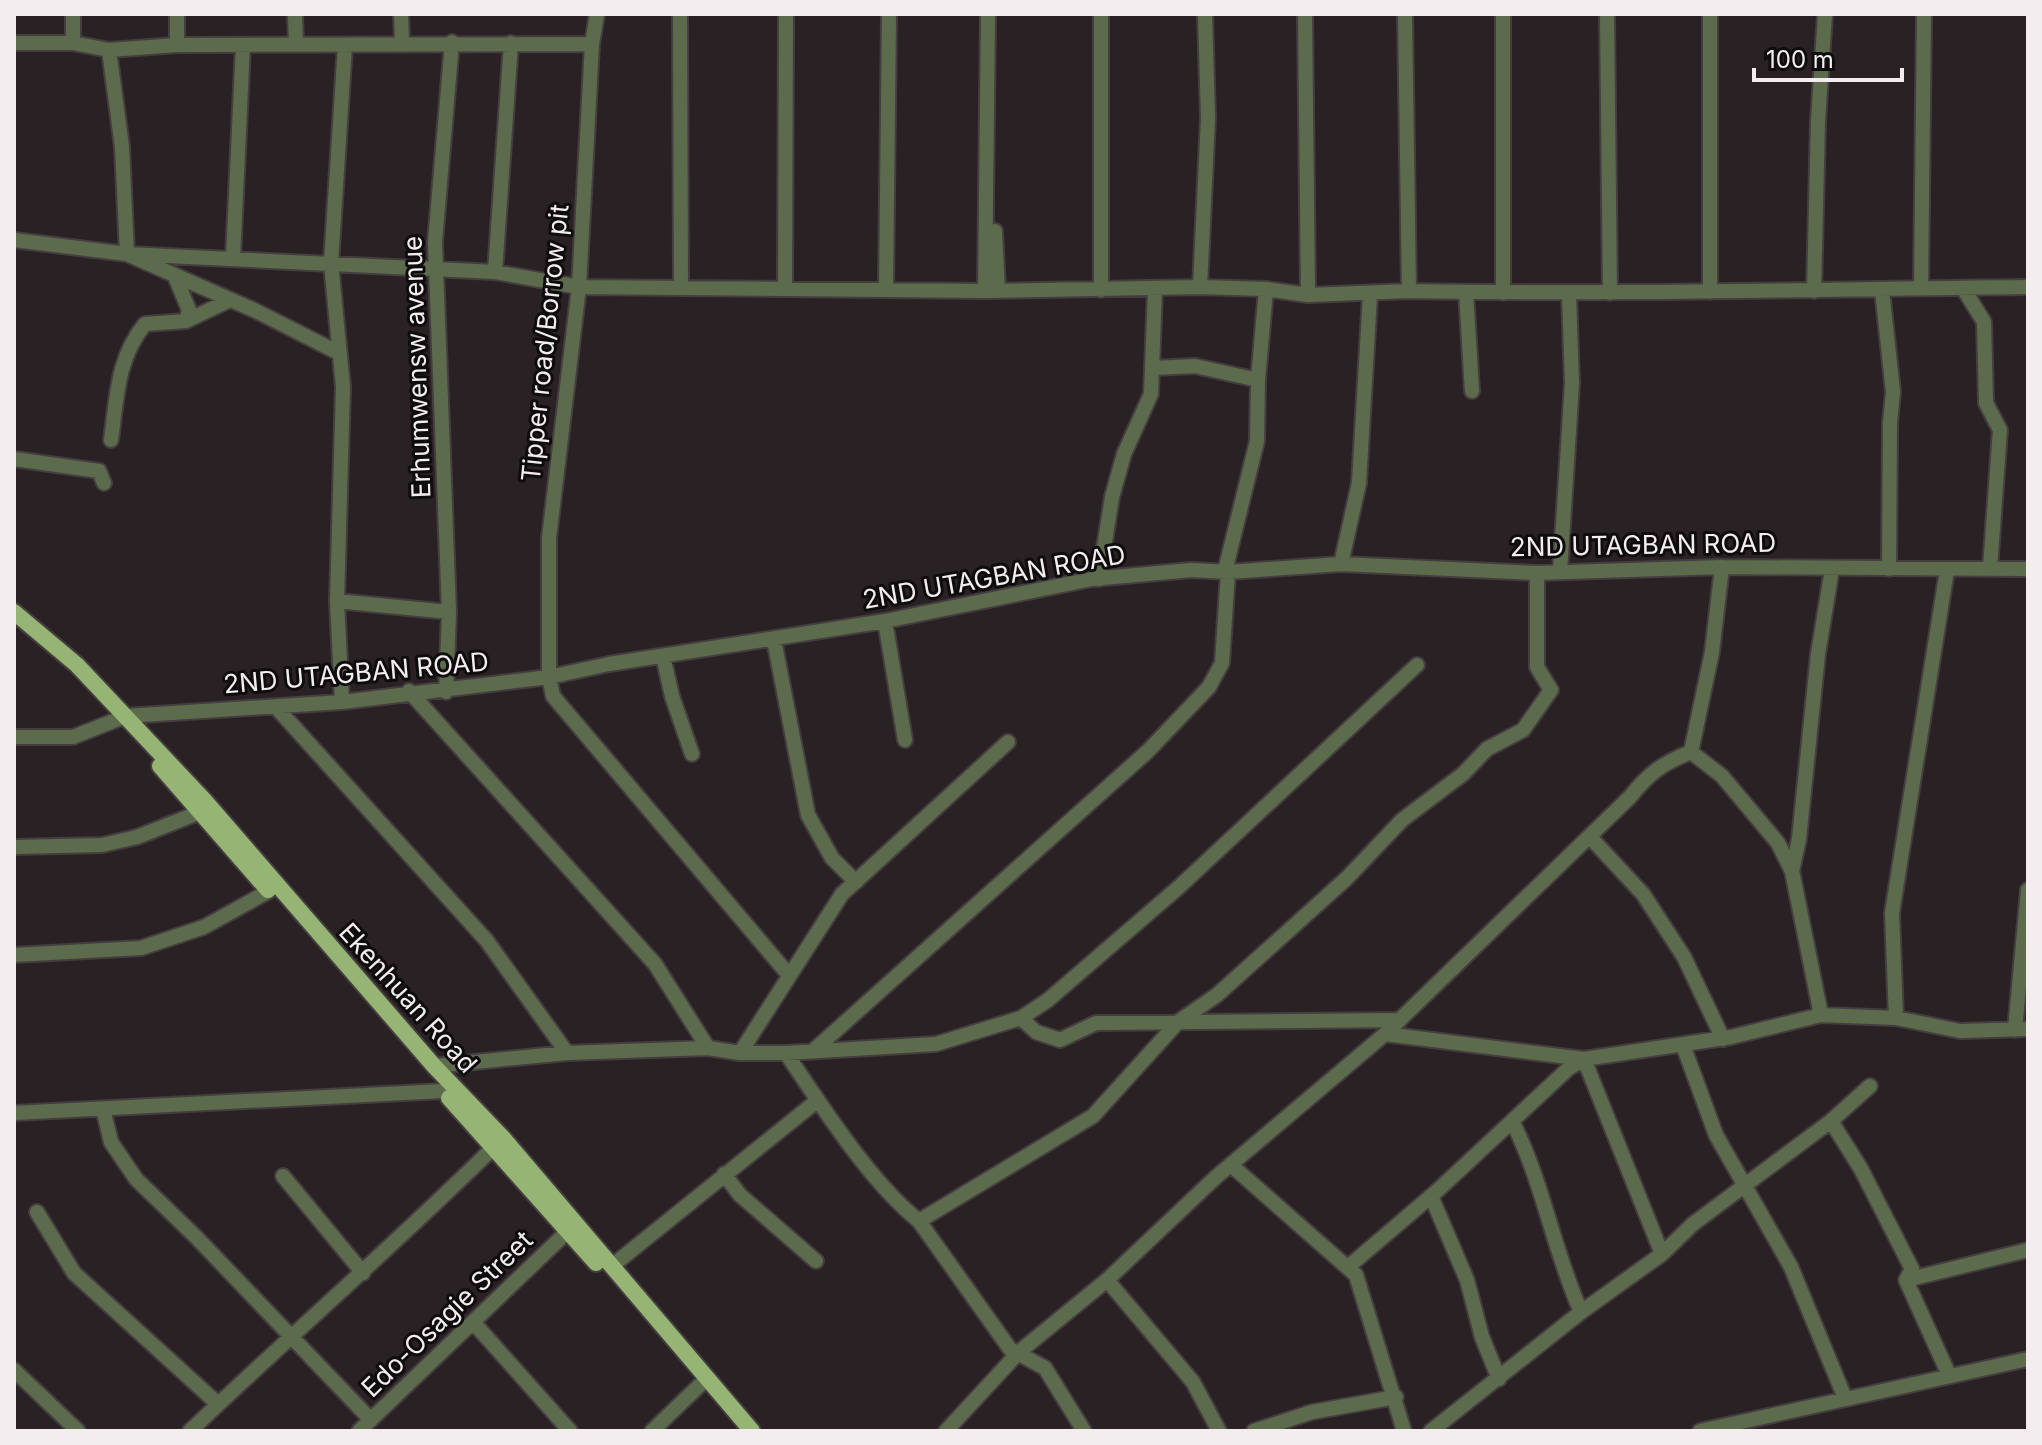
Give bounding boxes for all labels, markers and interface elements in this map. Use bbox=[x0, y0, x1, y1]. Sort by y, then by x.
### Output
scale bar bbox=[1754, 32, 1902, 82]
text: 100 m bbox=[1766, 45, 1834, 74]
street label: Tipper road/Borrow pit bbox=[515, 203, 574, 483]
street label: Erhumwensw avenue bbox=[396, 235, 437, 499]
street label: 2ND UTAGBAN ROAD bbox=[1510, 527, 1776, 562]
street label: 2ND UTAGBAN ROAD bbox=[860, 538, 1128, 615]
street label: 2ND UTAGBAN ROAD bbox=[222, 645, 490, 700]
street label: Ekenhuan Road bbox=[333, 916, 484, 1079]
street label: Edo-Osagie Street bbox=[355, 1224, 538, 1403]

